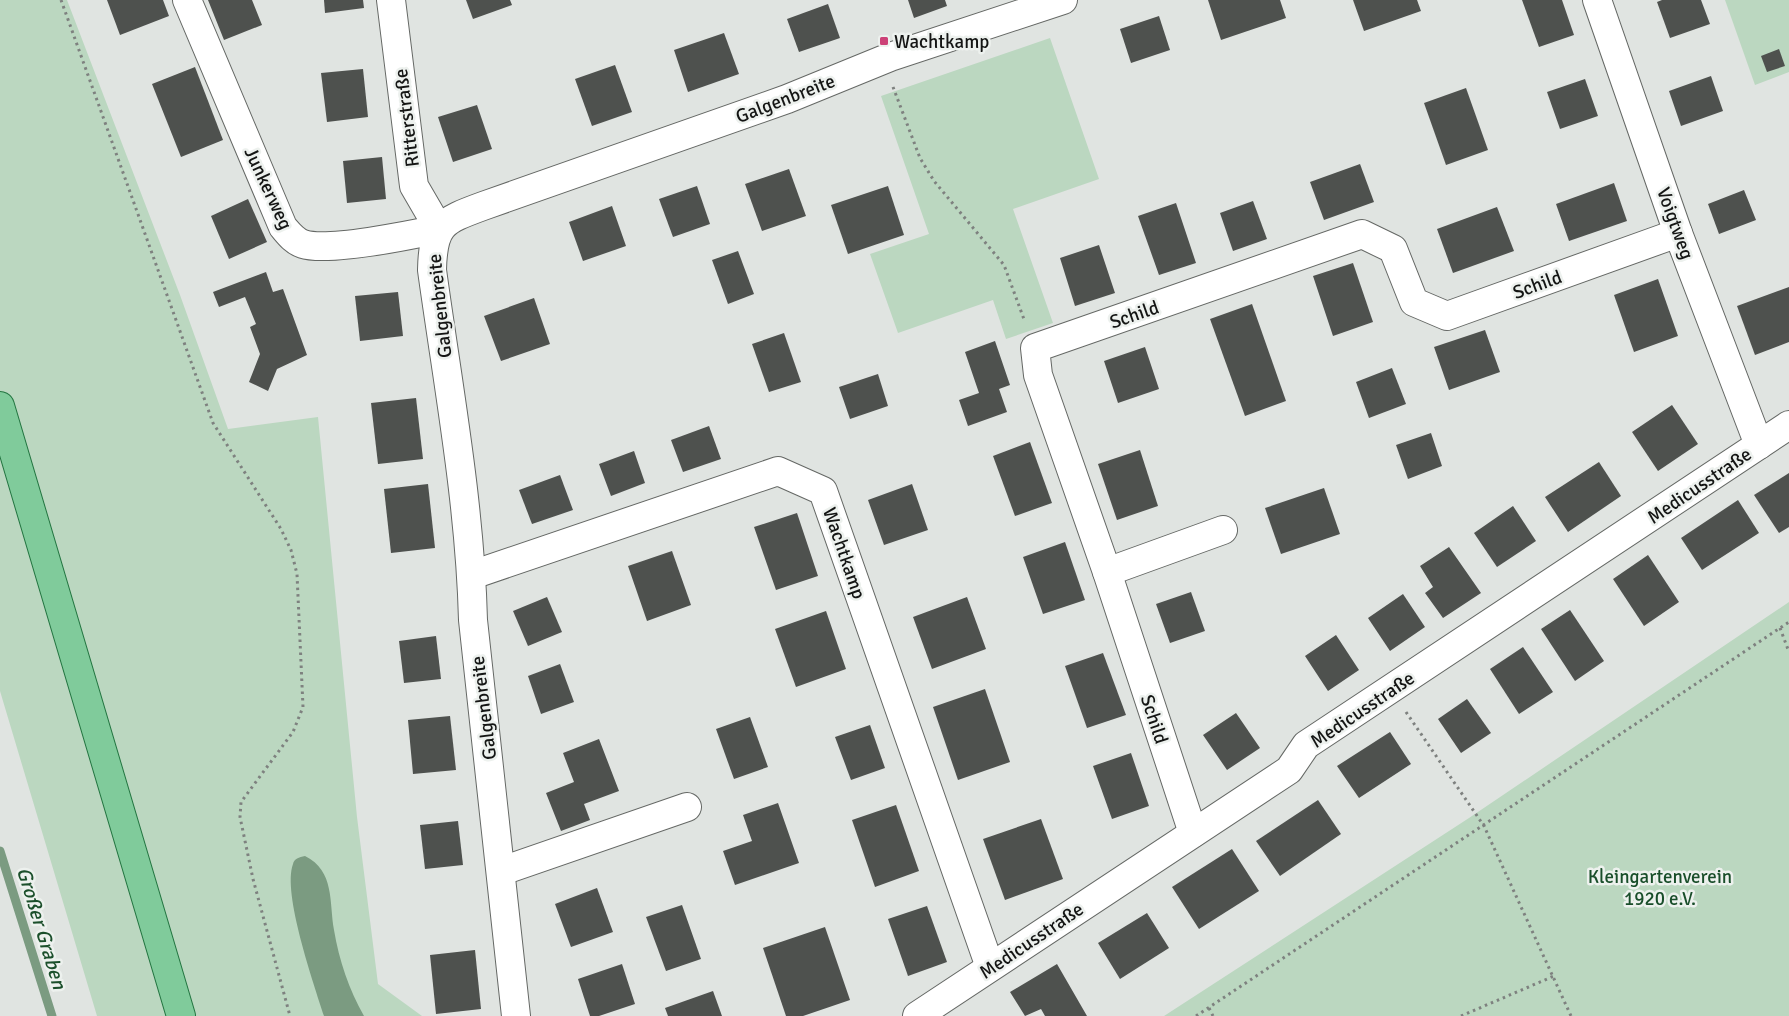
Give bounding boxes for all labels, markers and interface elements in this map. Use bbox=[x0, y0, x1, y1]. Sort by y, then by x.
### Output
place label: Wachtkamp bbox=[894, 30, 989, 54]
marker: Wachtkamp bbox=[878, 35, 890, 47]
street label: Ritterstraße bbox=[389, 67, 425, 168]
street label: Galgenbreite bbox=[732, 69, 838, 129]
street label: Junkerweg bbox=[239, 143, 298, 234]
street label: Voigtweg bbox=[1651, 184, 1699, 263]
street label: Galgenbreite bbox=[423, 253, 457, 359]
street label: Schild bbox=[1509, 265, 1565, 305]
street label: Schild bbox=[1107, 295, 1162, 335]
street label: Medicusstraße bbox=[1643, 442, 1756, 529]
street label: Wachtkamp bbox=[817, 504, 871, 602]
street label: Galgenbreite bbox=[466, 655, 502, 761]
street label: Medicusstraße bbox=[1306, 666, 1419, 753]
street label: Schild bbox=[1135, 692, 1173, 747]
water label: Großer Graben bbox=[11, 864, 72, 993]
park label: Kleingartenverein 1920 e.V. bbox=[1588, 865, 1732, 911]
street label: Medicusstraße bbox=[975, 897, 1088, 984]

